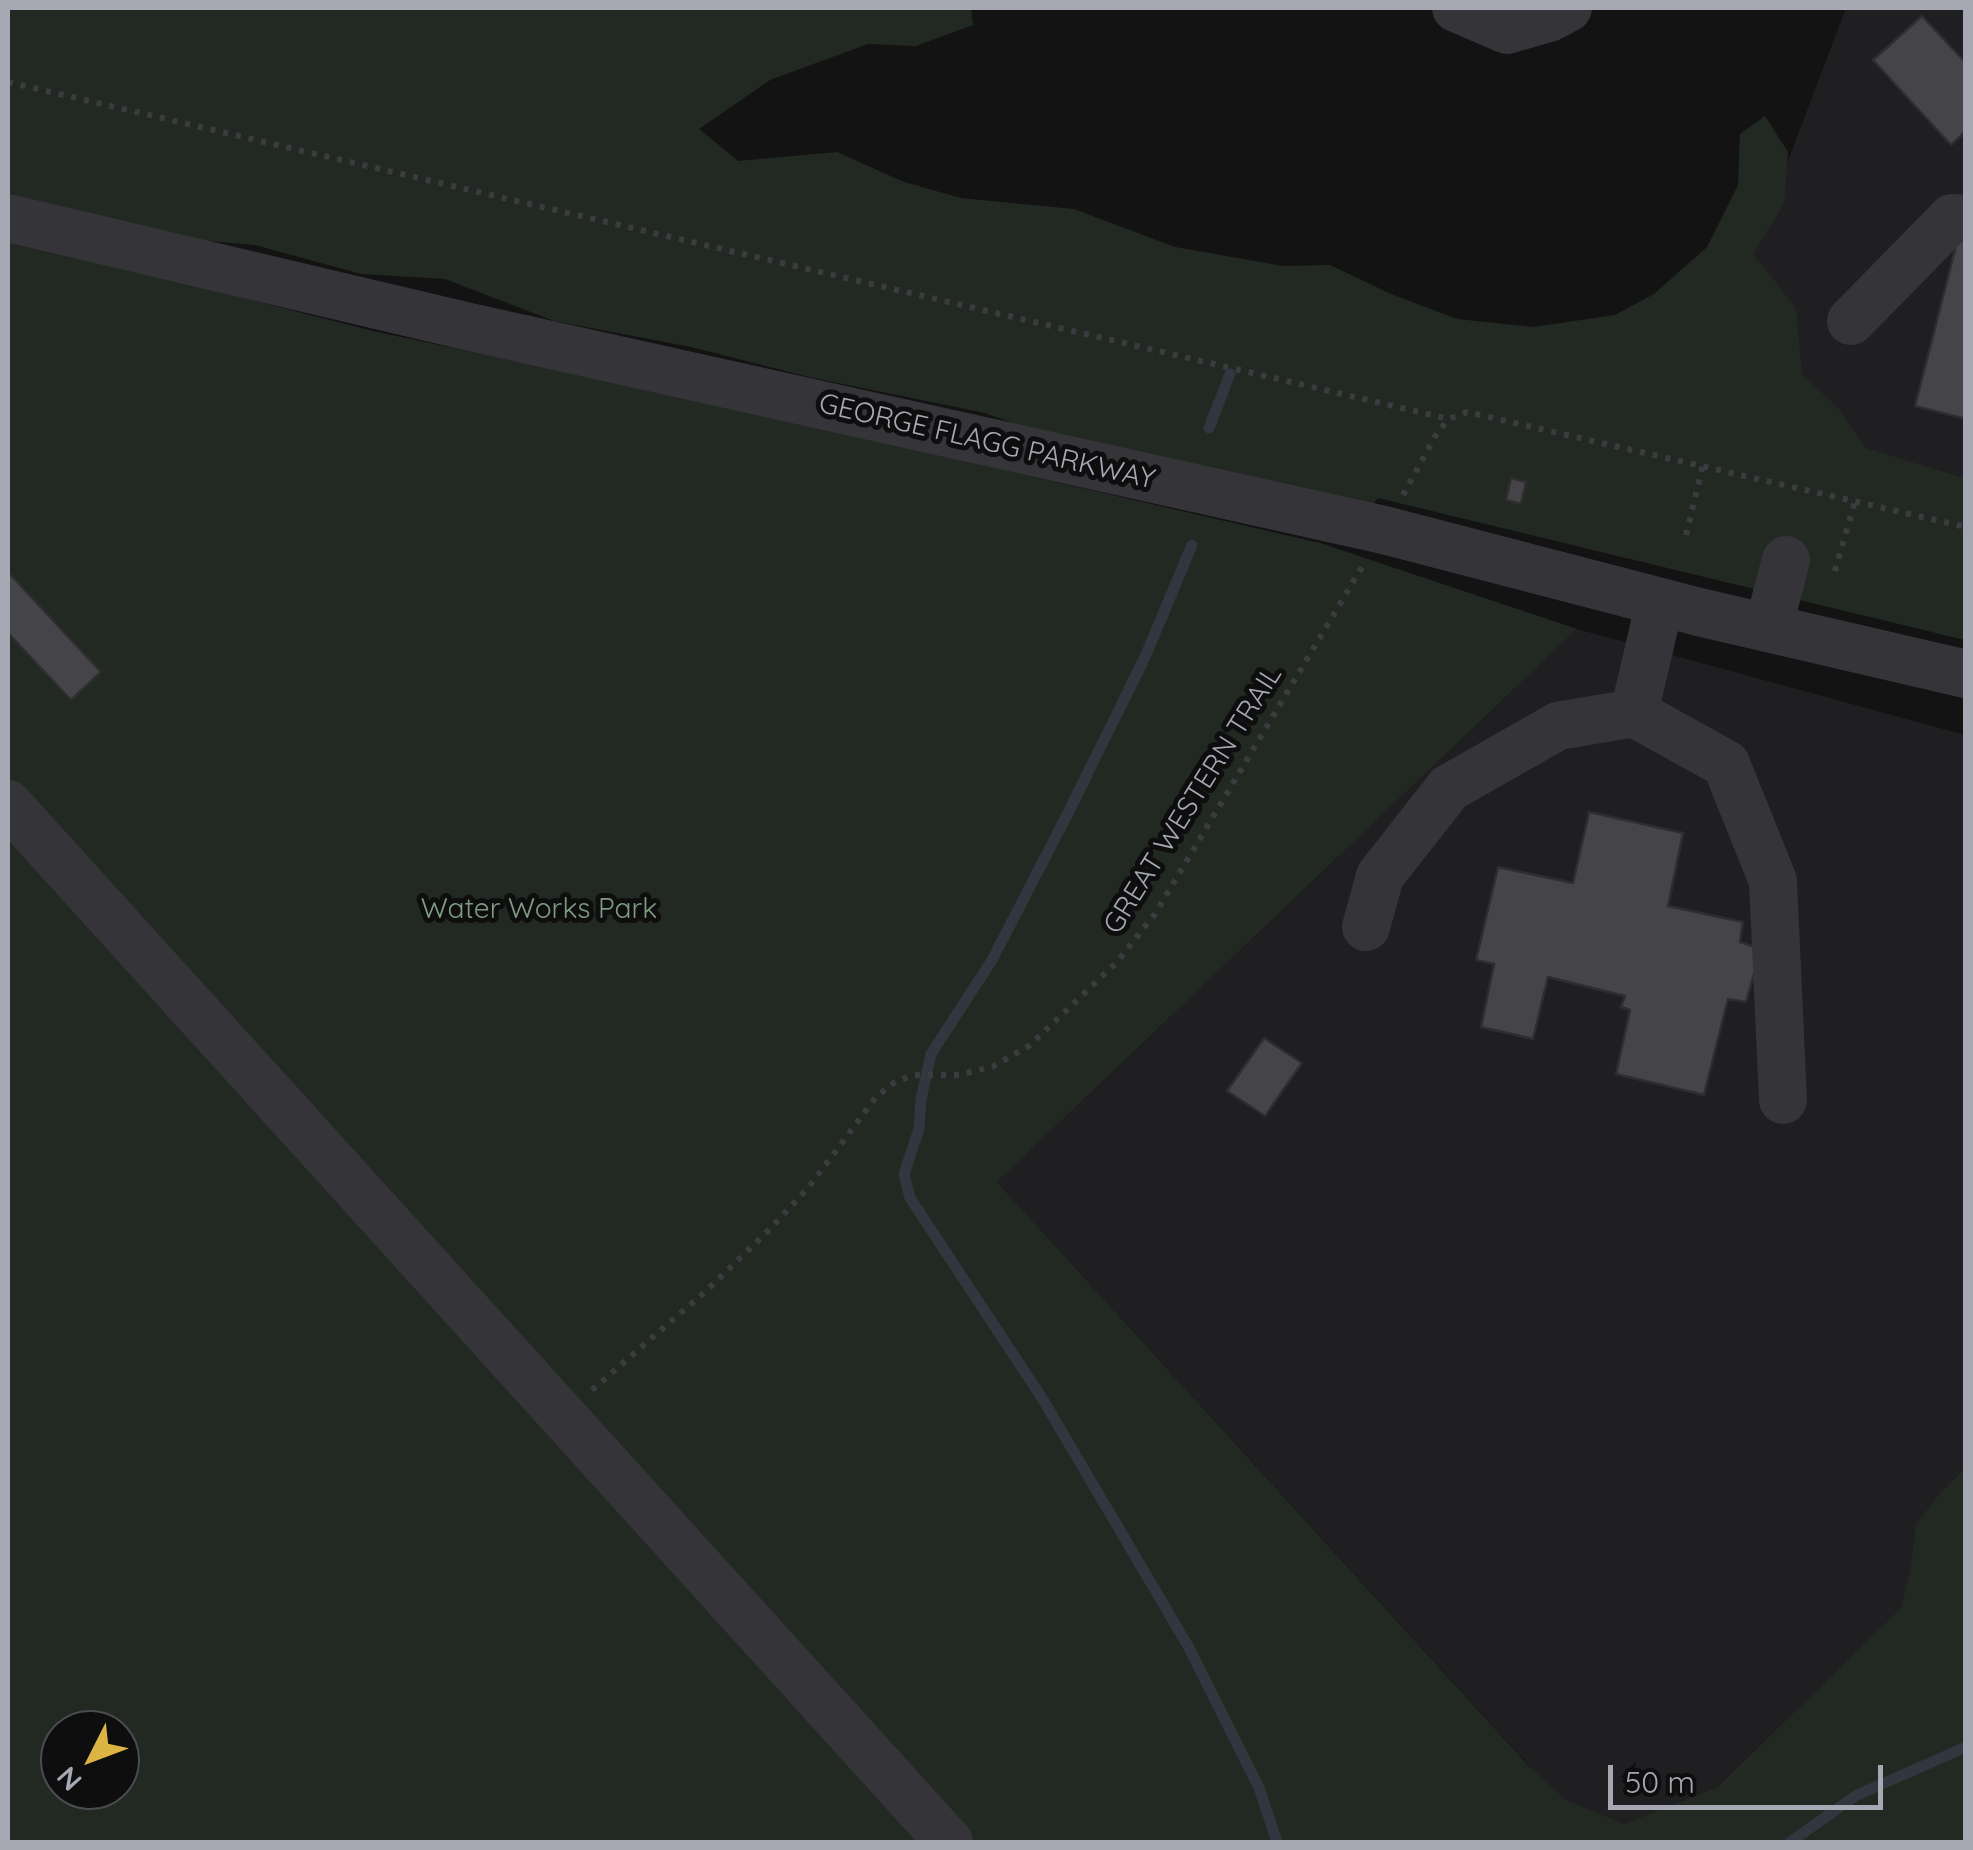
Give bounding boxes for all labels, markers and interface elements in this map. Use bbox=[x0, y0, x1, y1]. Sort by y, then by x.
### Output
street label: GEORGE FLAGG PARKWAY bbox=[816, 387, 1158, 497]
street label: GREAT WESTERN TRAIL bbox=[1097, 660, 1289, 940]
park label: Water Works Park bbox=[421, 893, 657, 927]
north arrow bbox=[40, 1710, 140, 1810]
scale bar bbox=[1613, 1745, 1888, 1807]
text: N bbox=[49, 1760, 89, 1798]
text: 50 m bbox=[1625, 1763, 1695, 1801]

